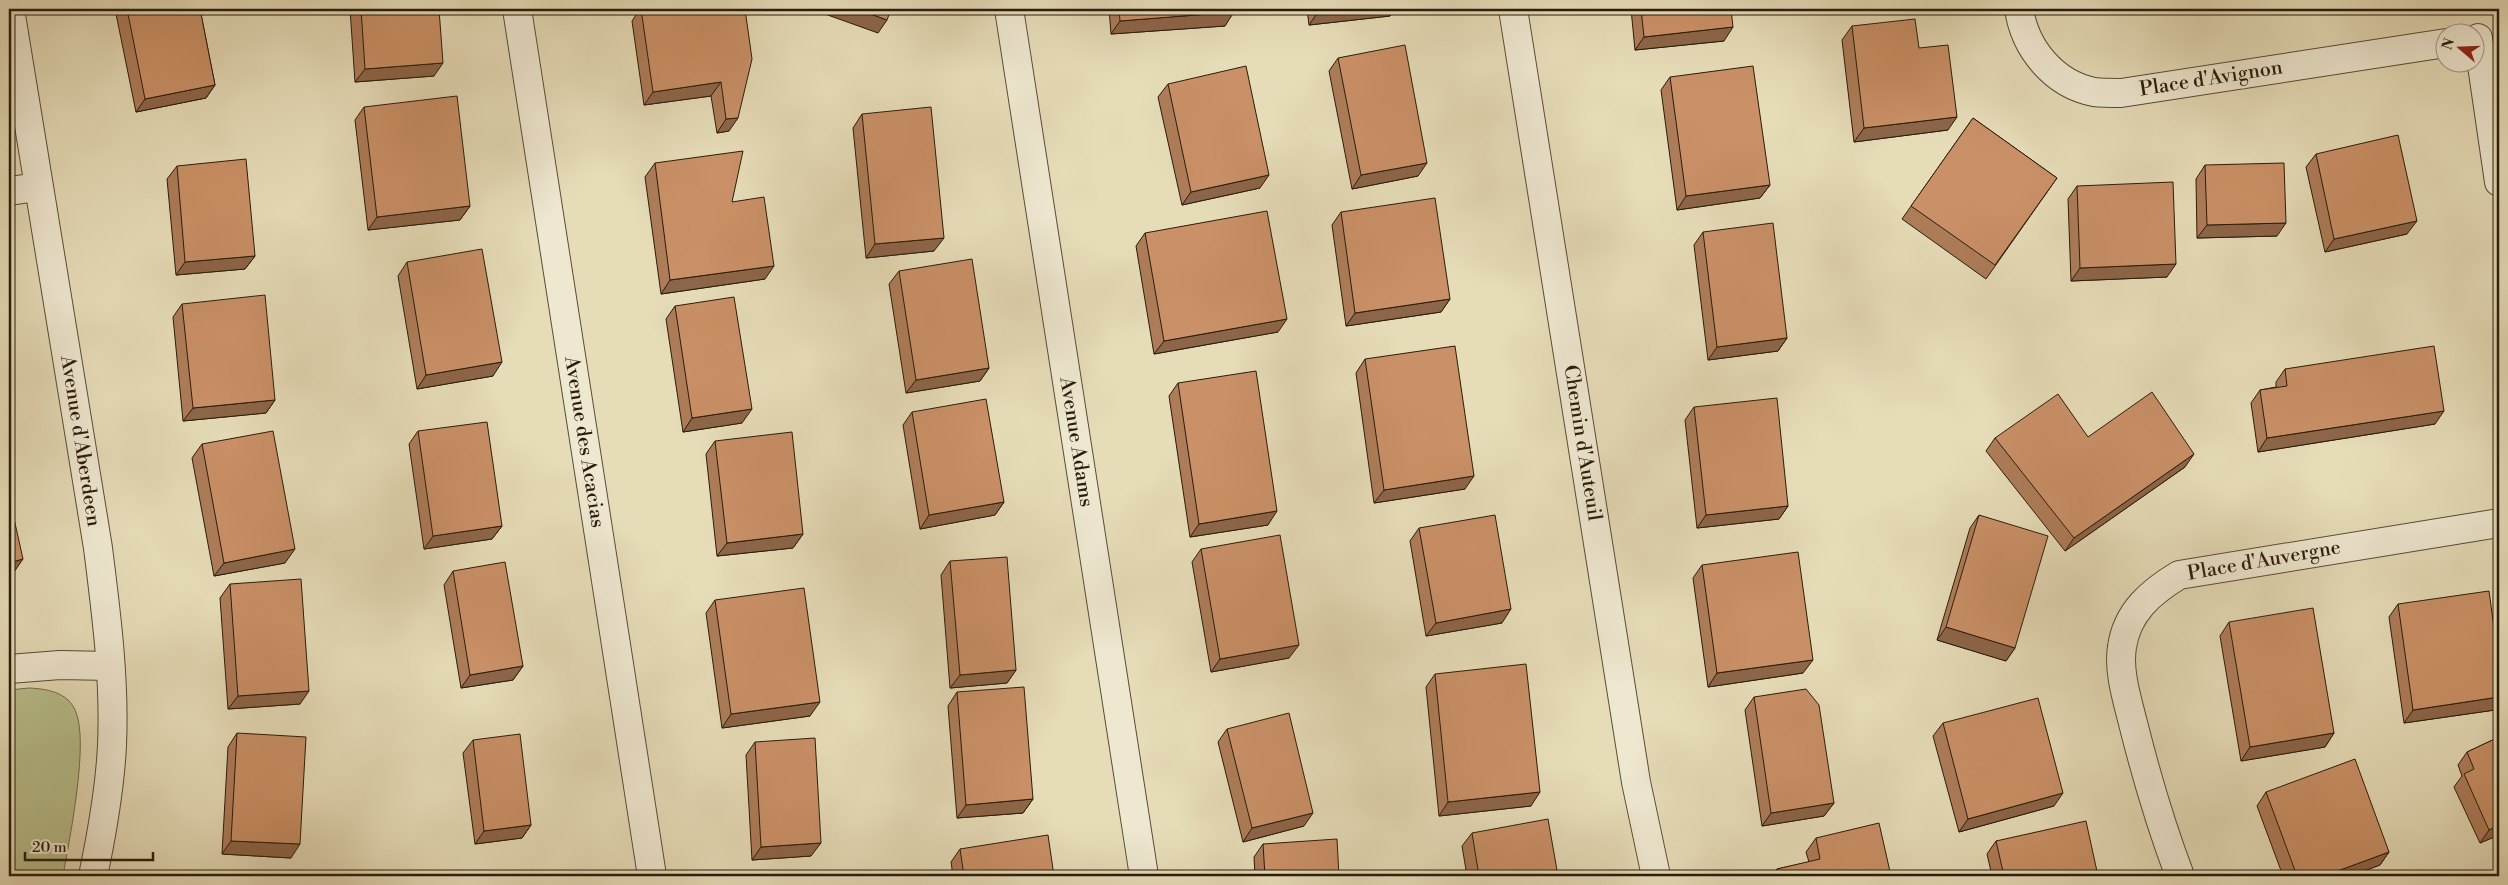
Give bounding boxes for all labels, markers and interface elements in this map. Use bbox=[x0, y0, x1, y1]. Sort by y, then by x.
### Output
north arrow bbox=[2436, 22, 2486, 72]
text: N bbox=[2438, 36, 2459, 52]
street label: Place d'Avignon bbox=[2138, 55, 2284, 103]
street label: Avenue d'Aberdeen bbox=[54, 353, 106, 528]
street label: Avenue des Acacias bbox=[558, 353, 610, 530]
street label: Chemin d'Auteuil bbox=[1557, 363, 1607, 523]
street label: Avenue Adams bbox=[1053, 374, 1099, 509]
street label: Place d'Auvergne bbox=[2185, 535, 2343, 587]
scale bar bbox=[25, 830, 152, 862]
text: 20 m bbox=[32, 838, 67, 857]

